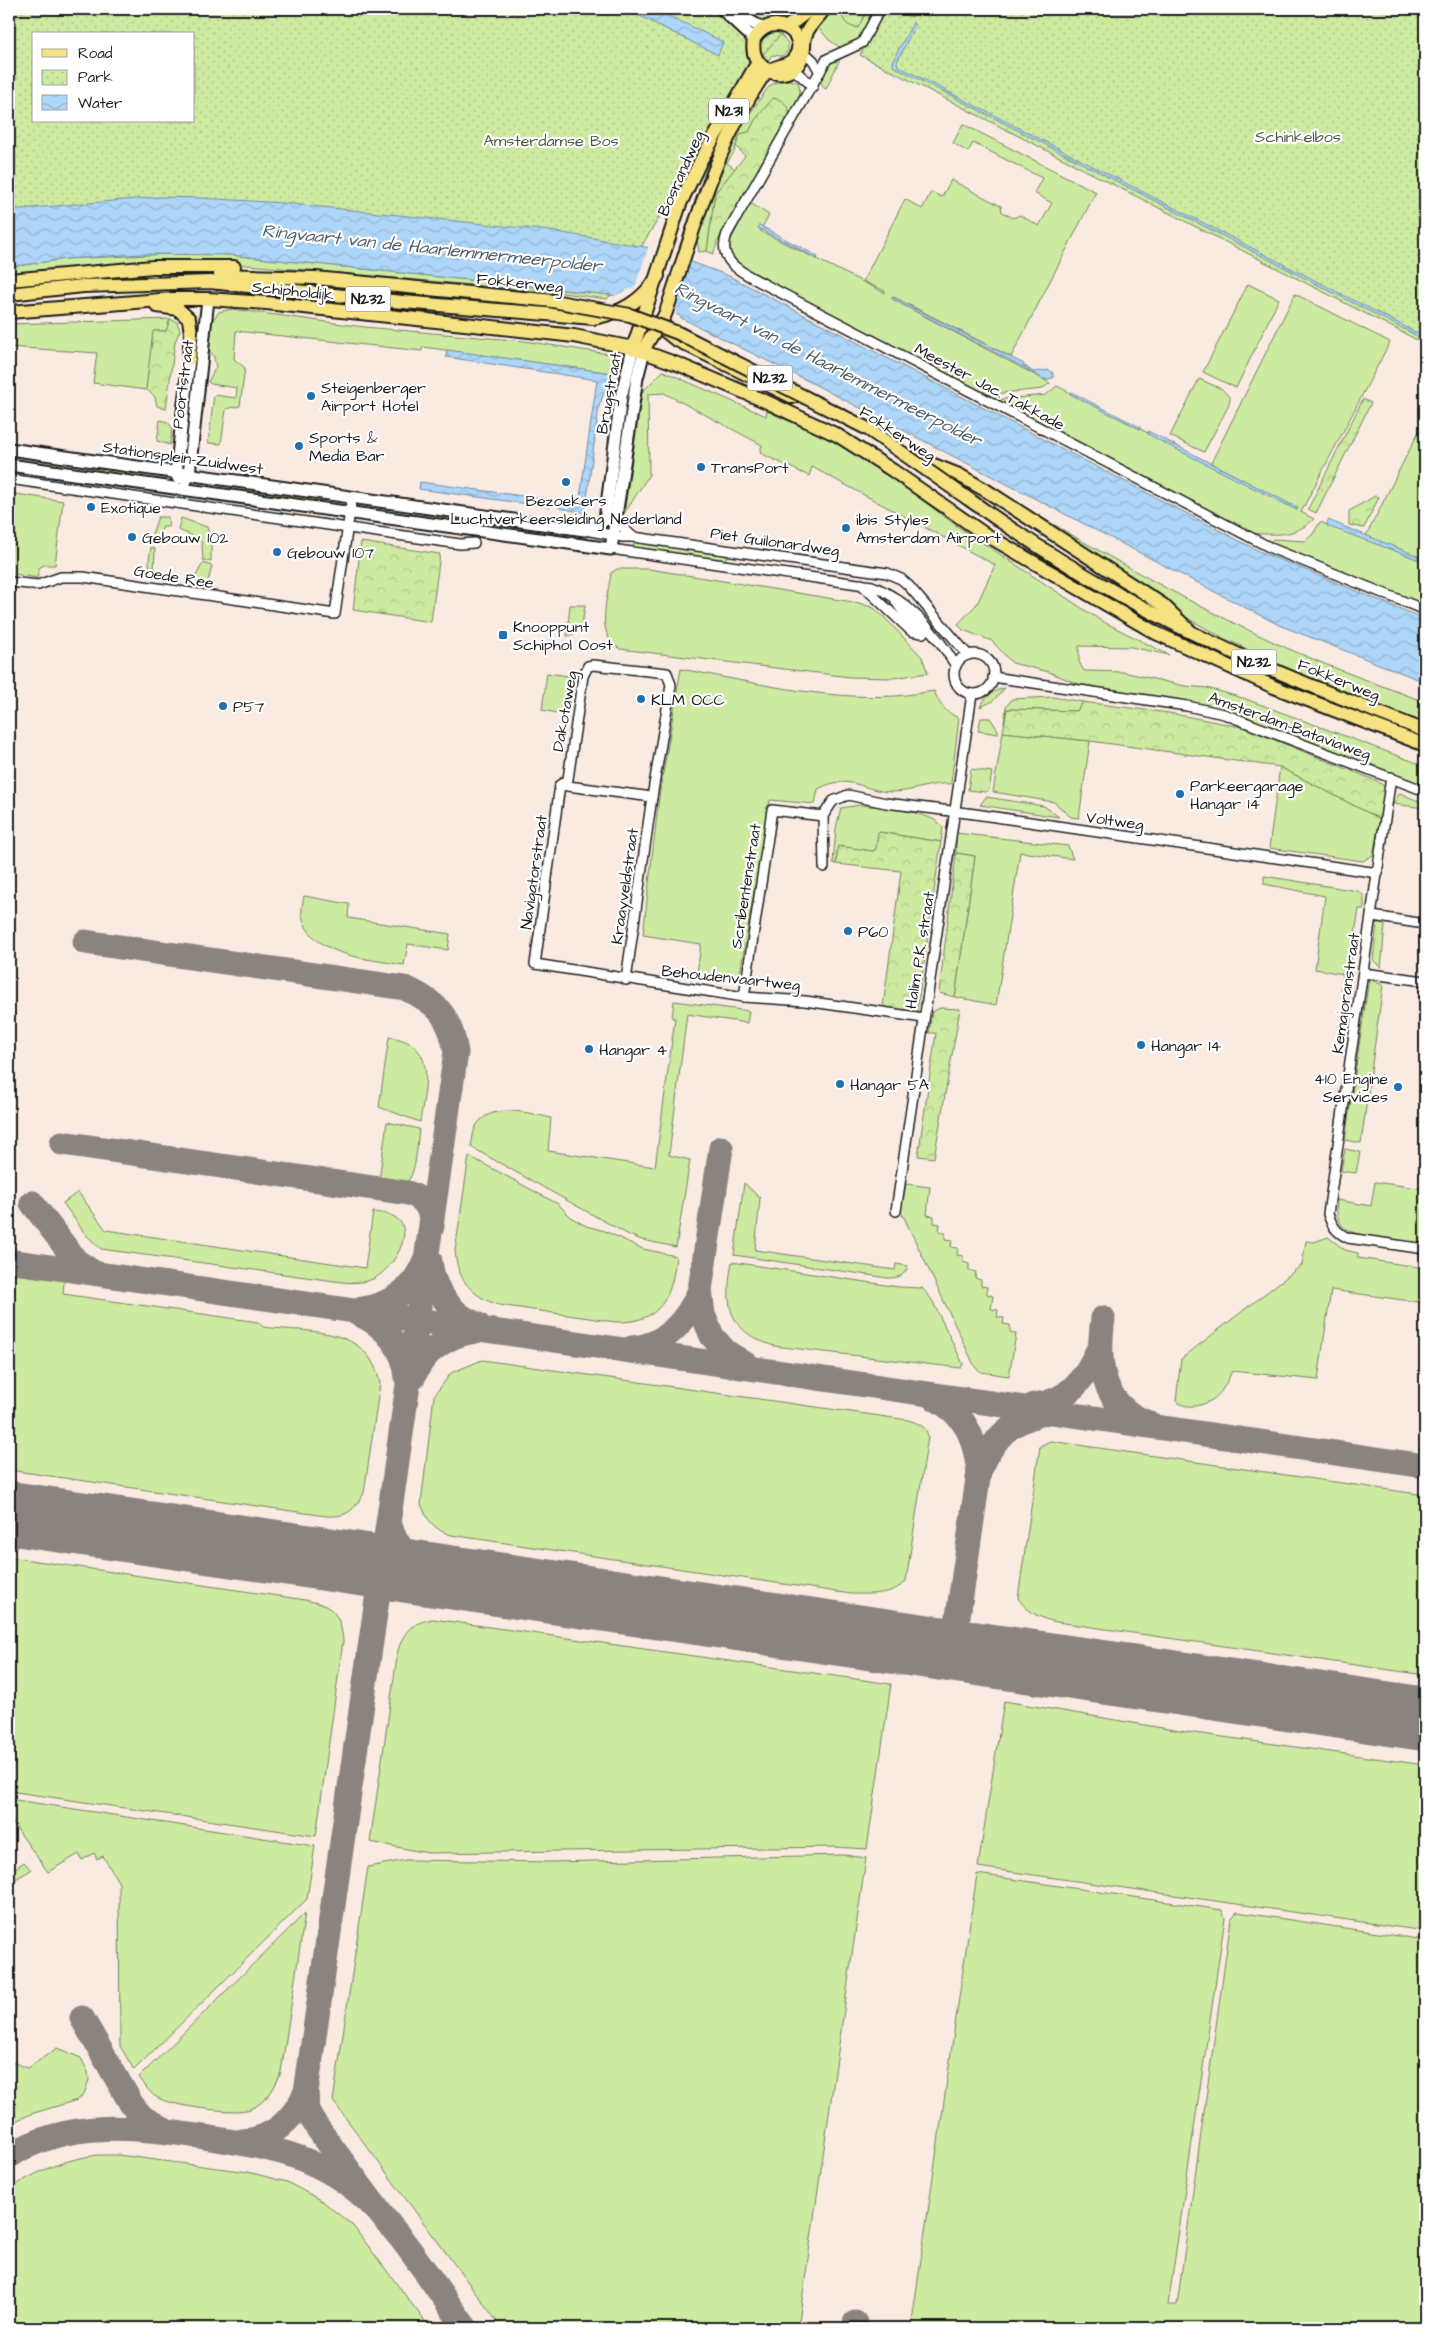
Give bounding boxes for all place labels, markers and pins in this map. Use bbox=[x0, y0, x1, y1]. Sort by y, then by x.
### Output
place label: Steigenberger Airport Hotel bbox=[321, 377, 426, 417]
marker: Steigenberger Airport Hotel bbox=[305, 390, 317, 402]
place label: Sports & Media Bar bbox=[309, 427, 385, 467]
marker: Sports & Media Bar bbox=[293, 440, 305, 452]
place label: TransPort bbox=[711, 457, 789, 479]
marker: TransPort bbox=[695, 461, 707, 473]
marker: Bezoekers Luchtverkeersleiding Nederland bbox=[560, 476, 572, 488]
place label: Bezoekers Luchtverkeersleiding Nederland bbox=[450, 490, 682, 531]
place label: Exotique bbox=[101, 497, 161, 519]
marker: Exotique bbox=[85, 501, 97, 513]
place label: ibis Styles Amsterdam Airport bbox=[856, 509, 1001, 549]
marker: ibis Styles Amsterdam Airport bbox=[840, 522, 852, 534]
place label: Gebouw 102 bbox=[142, 527, 228, 549]
marker: Gebouw 102 bbox=[126, 531, 138, 543]
place label: Gebouw 107 bbox=[287, 542, 374, 564]
marker: Gebouw 107 bbox=[271, 546, 283, 558]
place label: Knooppunt Schiphol Oost bbox=[513, 616, 613, 656]
marker: Knooppunt Schiphol Oost bbox=[497, 629, 509, 641]
place label: KLM OCC bbox=[651, 689, 725, 711]
marker: KLM OCC bbox=[635, 693, 647, 705]
place label: P57 bbox=[233, 696, 265, 718]
marker: P57 bbox=[217, 700, 229, 712]
place label: Parkeergarage Hangar 14 bbox=[1190, 775, 1304, 816]
marker: Parkeergarage Hangar 14 bbox=[1174, 788, 1186, 800]
place label: P60 bbox=[858, 921, 888, 943]
marker: P60 bbox=[842, 925, 854, 937]
place label: Hangar 14 bbox=[1151, 1035, 1222, 1058]
place label: Hangar 4 bbox=[599, 1039, 667, 1062]
marker: Hangar 14 bbox=[1135, 1039, 1147, 1051]
marker: Hangar 4 bbox=[583, 1043, 595, 1055]
place label: 410 Engine Services bbox=[1314, 1068, 1388, 1108]
place label: Hangar 5A bbox=[850, 1074, 929, 1097]
marker: Hangar 5A bbox=[834, 1078, 846, 1090]
marker: 410 Engine Services bbox=[1392, 1081, 1404, 1093]

